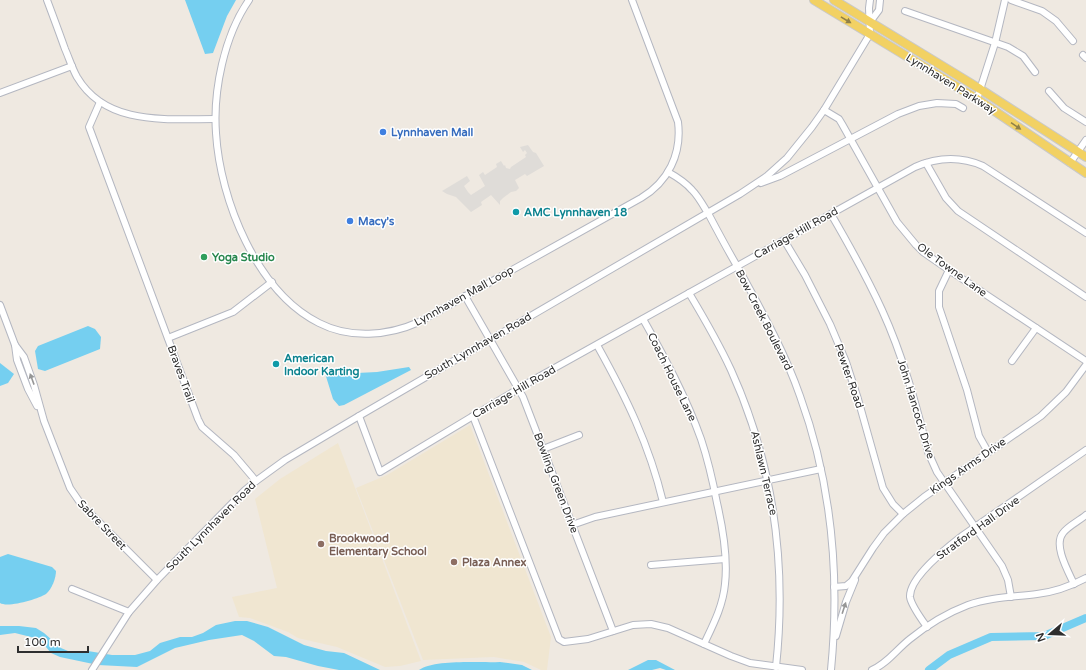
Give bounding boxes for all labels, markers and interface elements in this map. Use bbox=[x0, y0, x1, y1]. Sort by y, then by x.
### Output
one-way arrow bbox=[841, 16, 852, 23]
street label: Lynnhaven Parkway bbox=[903, 51, 999, 117]
one-way arrow bbox=[1011, 122, 1021, 130]
place label: Lynnhaven Mall bbox=[391, 126, 474, 140]
marker: Lynnhaven Mall bbox=[378, 127, 388, 137]
street label: Carriage Hill Road bbox=[752, 204, 840, 262]
place label: AMC Lynnhaven 18 bbox=[524, 206, 627, 220]
marker: AMC Lynnhaven 18 bbox=[511, 207, 521, 217]
place label: Macy's bbox=[358, 215, 395, 229]
marker: Macy's bbox=[345, 216, 355, 226]
street label: Ole Towne Lane bbox=[915, 240, 989, 300]
place label: Yoga Studio bbox=[212, 251, 275, 265]
marker: Yoga Studio bbox=[199, 252, 209, 262]
street label: Lynnhaven Mall Loop bbox=[412, 263, 516, 329]
street label: Bow Creek Boulevard bbox=[733, 267, 795, 373]
street label: South Lynnhaven Road bbox=[422, 310, 534, 382]
street label: Coach House Lane bbox=[645, 331, 699, 423]
street label: Pewter Road bbox=[832, 342, 866, 410]
street label: Braves Trail bbox=[165, 344, 197, 404]
place label: American Indoor Karting bbox=[284, 352, 360, 379]
street label: John Hancock Drive bbox=[895, 358, 937, 460]
marker: American Indoor Karting bbox=[271, 359, 281, 369]
street label: Carriage Hill Road bbox=[470, 363, 558, 421]
one-way arrow bbox=[28, 373, 34, 385]
street label: Ashlawn Terrace bbox=[748, 430, 780, 516]
street label: Bowling Green Drive bbox=[531, 431, 581, 535]
street label: Kings Arms Drive bbox=[928, 435, 1008, 497]
street label: South Lynnhaven Road bbox=[163, 478, 259, 574]
street label: Stratford Hall Drive bbox=[934, 493, 1022, 563]
street label: Sabre Street bbox=[75, 497, 129, 553]
place label: Brookwood Elementary School bbox=[329, 532, 427, 559]
marker: Brookwood Elementary School bbox=[316, 539, 326, 549]
place label: Plaza Annex bbox=[462, 556, 526, 569]
marker: Plaza Annex bbox=[449, 557, 459, 567]
one-way arrow bbox=[841, 602, 847, 614]
north arrow bbox=[1030, 614, 1070, 654]
scale bar bbox=[18, 628, 88, 654]
text: N bbox=[1033, 631, 1049, 643]
text: 100 m bbox=[24, 635, 61, 649]

